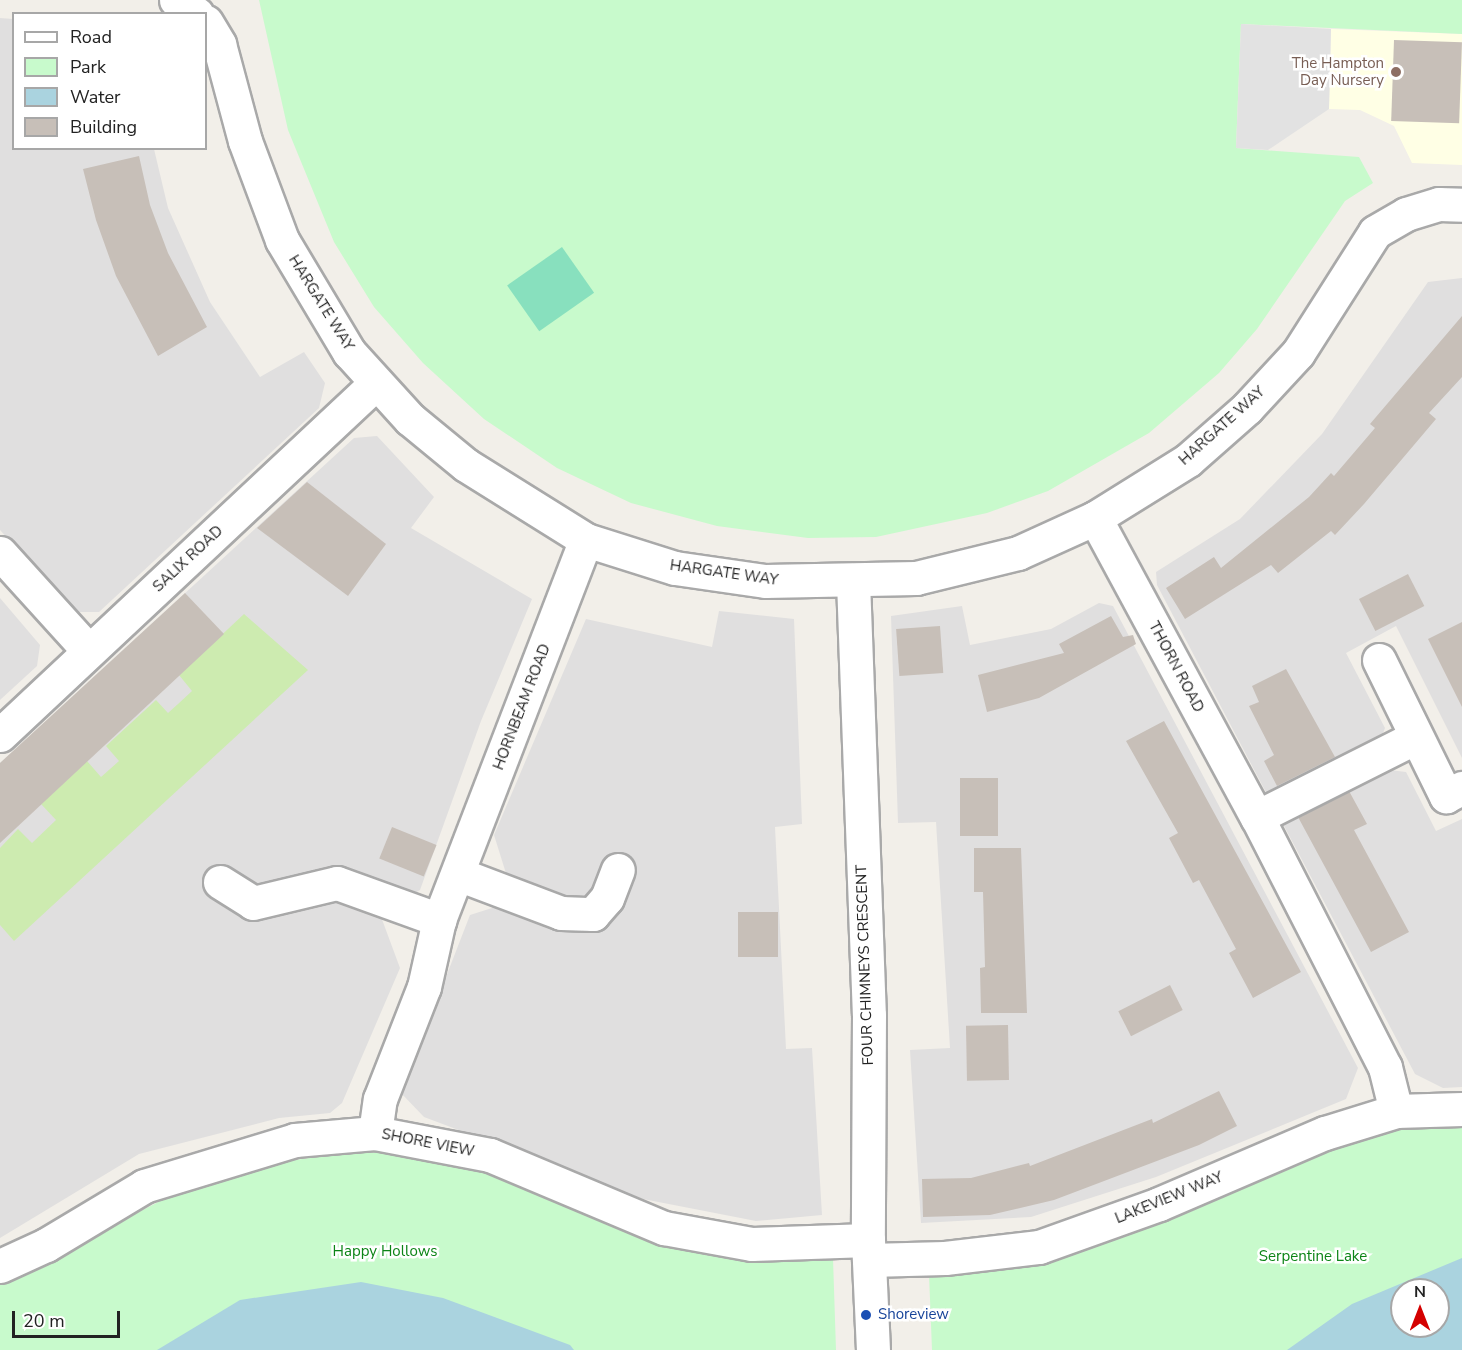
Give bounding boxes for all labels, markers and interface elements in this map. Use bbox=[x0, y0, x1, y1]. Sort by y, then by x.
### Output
legend bbox=[12, 12, 207, 150]
text: Road bbox=[70, 25, 112, 49]
place label: The Hampton Day Nursery bbox=[1292, 54, 1384, 89]
text: Park bbox=[70, 55, 106, 79]
marker: The Hampton Day Nursery bbox=[1389, 65, 1403, 79]
text: Water bbox=[70, 85, 121, 109]
text: Building bbox=[70, 115, 137, 139]
street label: HARGATE WAY bbox=[284, 252, 358, 354]
street label: HARGATE WAY bbox=[1175, 383, 1269, 469]
street label: SALIX ROAD bbox=[149, 522, 227, 596]
street label: HARGATE WAY bbox=[669, 556, 779, 590]
street label: THORN ROAD bbox=[1145, 619, 1207, 715]
street label: HORNBEAM ROAD bbox=[490, 641, 554, 773]
street label: FOUR CHIMNEYS CRESCENT bbox=[853, 864, 877, 1066]
street label: SHORE VIEW bbox=[380, 1125, 476, 1161]
street label: LAKEVIEW WAY bbox=[1113, 1168, 1225, 1228]
park label: Happy Hollows bbox=[333, 1243, 437, 1261]
park label: Serpentine Lake bbox=[1259, 1248, 1367, 1266]
north arrow bbox=[1390, 1278, 1450, 1338]
text: N bbox=[1414, 1281, 1426, 1303]
scale bar bbox=[15, 1299, 123, 1337]
place label: Shoreview bbox=[878, 1306, 949, 1324]
marker: Shoreview bbox=[859, 1308, 873, 1322]
text: 20 m bbox=[23, 1309, 65, 1333]

